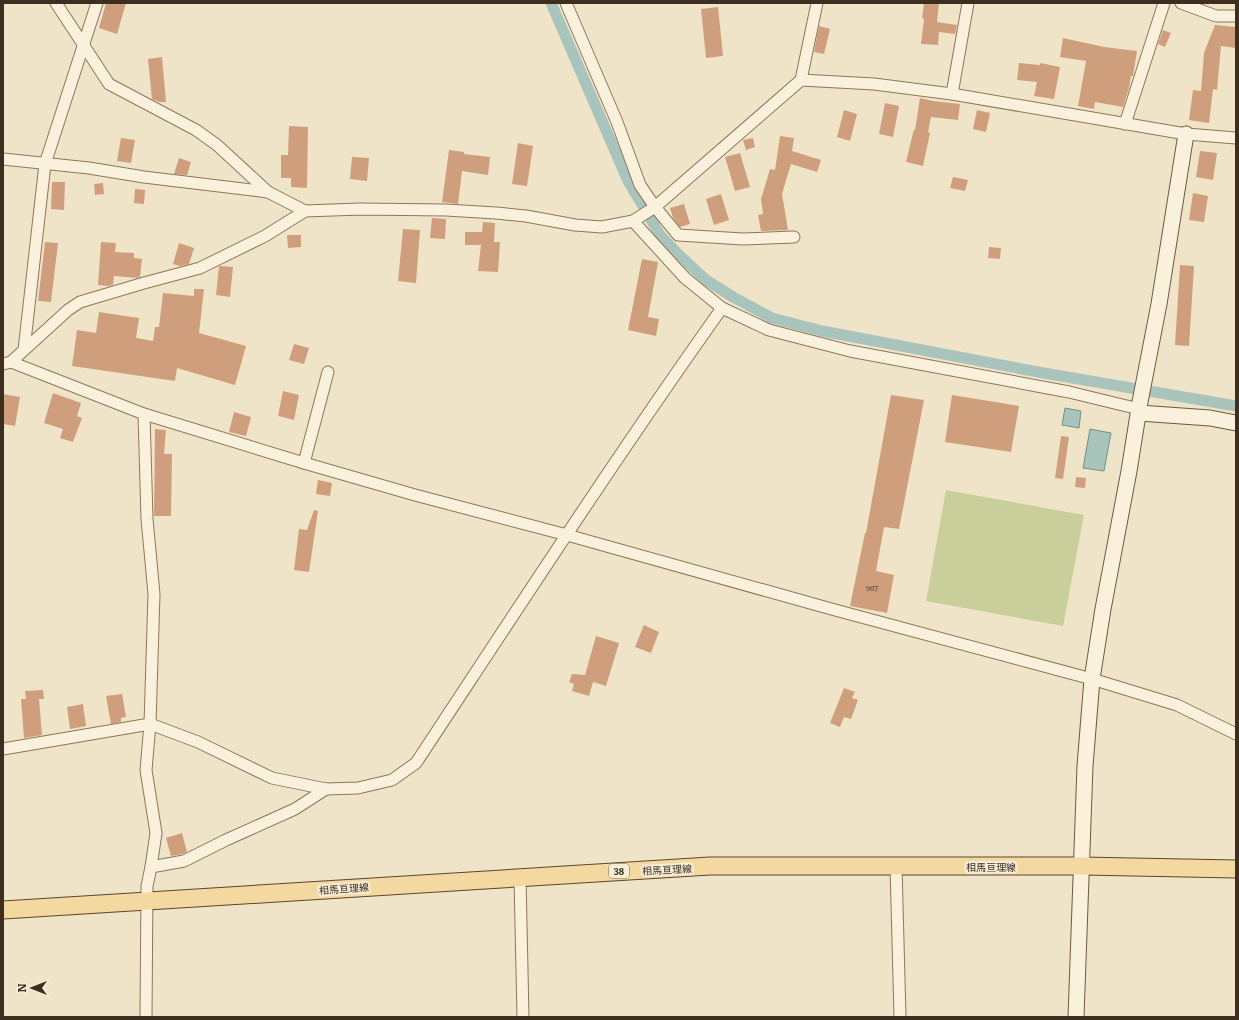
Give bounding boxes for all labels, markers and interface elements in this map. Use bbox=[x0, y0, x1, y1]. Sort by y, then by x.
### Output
house number: 967 bbox=[866, 582, 878, 593]
street label: 相馬亘理線 bbox=[966, 859, 1016, 874]
street label: 相馬亘理線 bbox=[642, 860, 692, 878]
road number: 38 bbox=[609, 864, 629, 878]
street label: 相馬亘理線 bbox=[319, 879, 369, 897]
north arrow bbox=[12, 968, 52, 1008]
text: N bbox=[13, 983, 29, 993]

